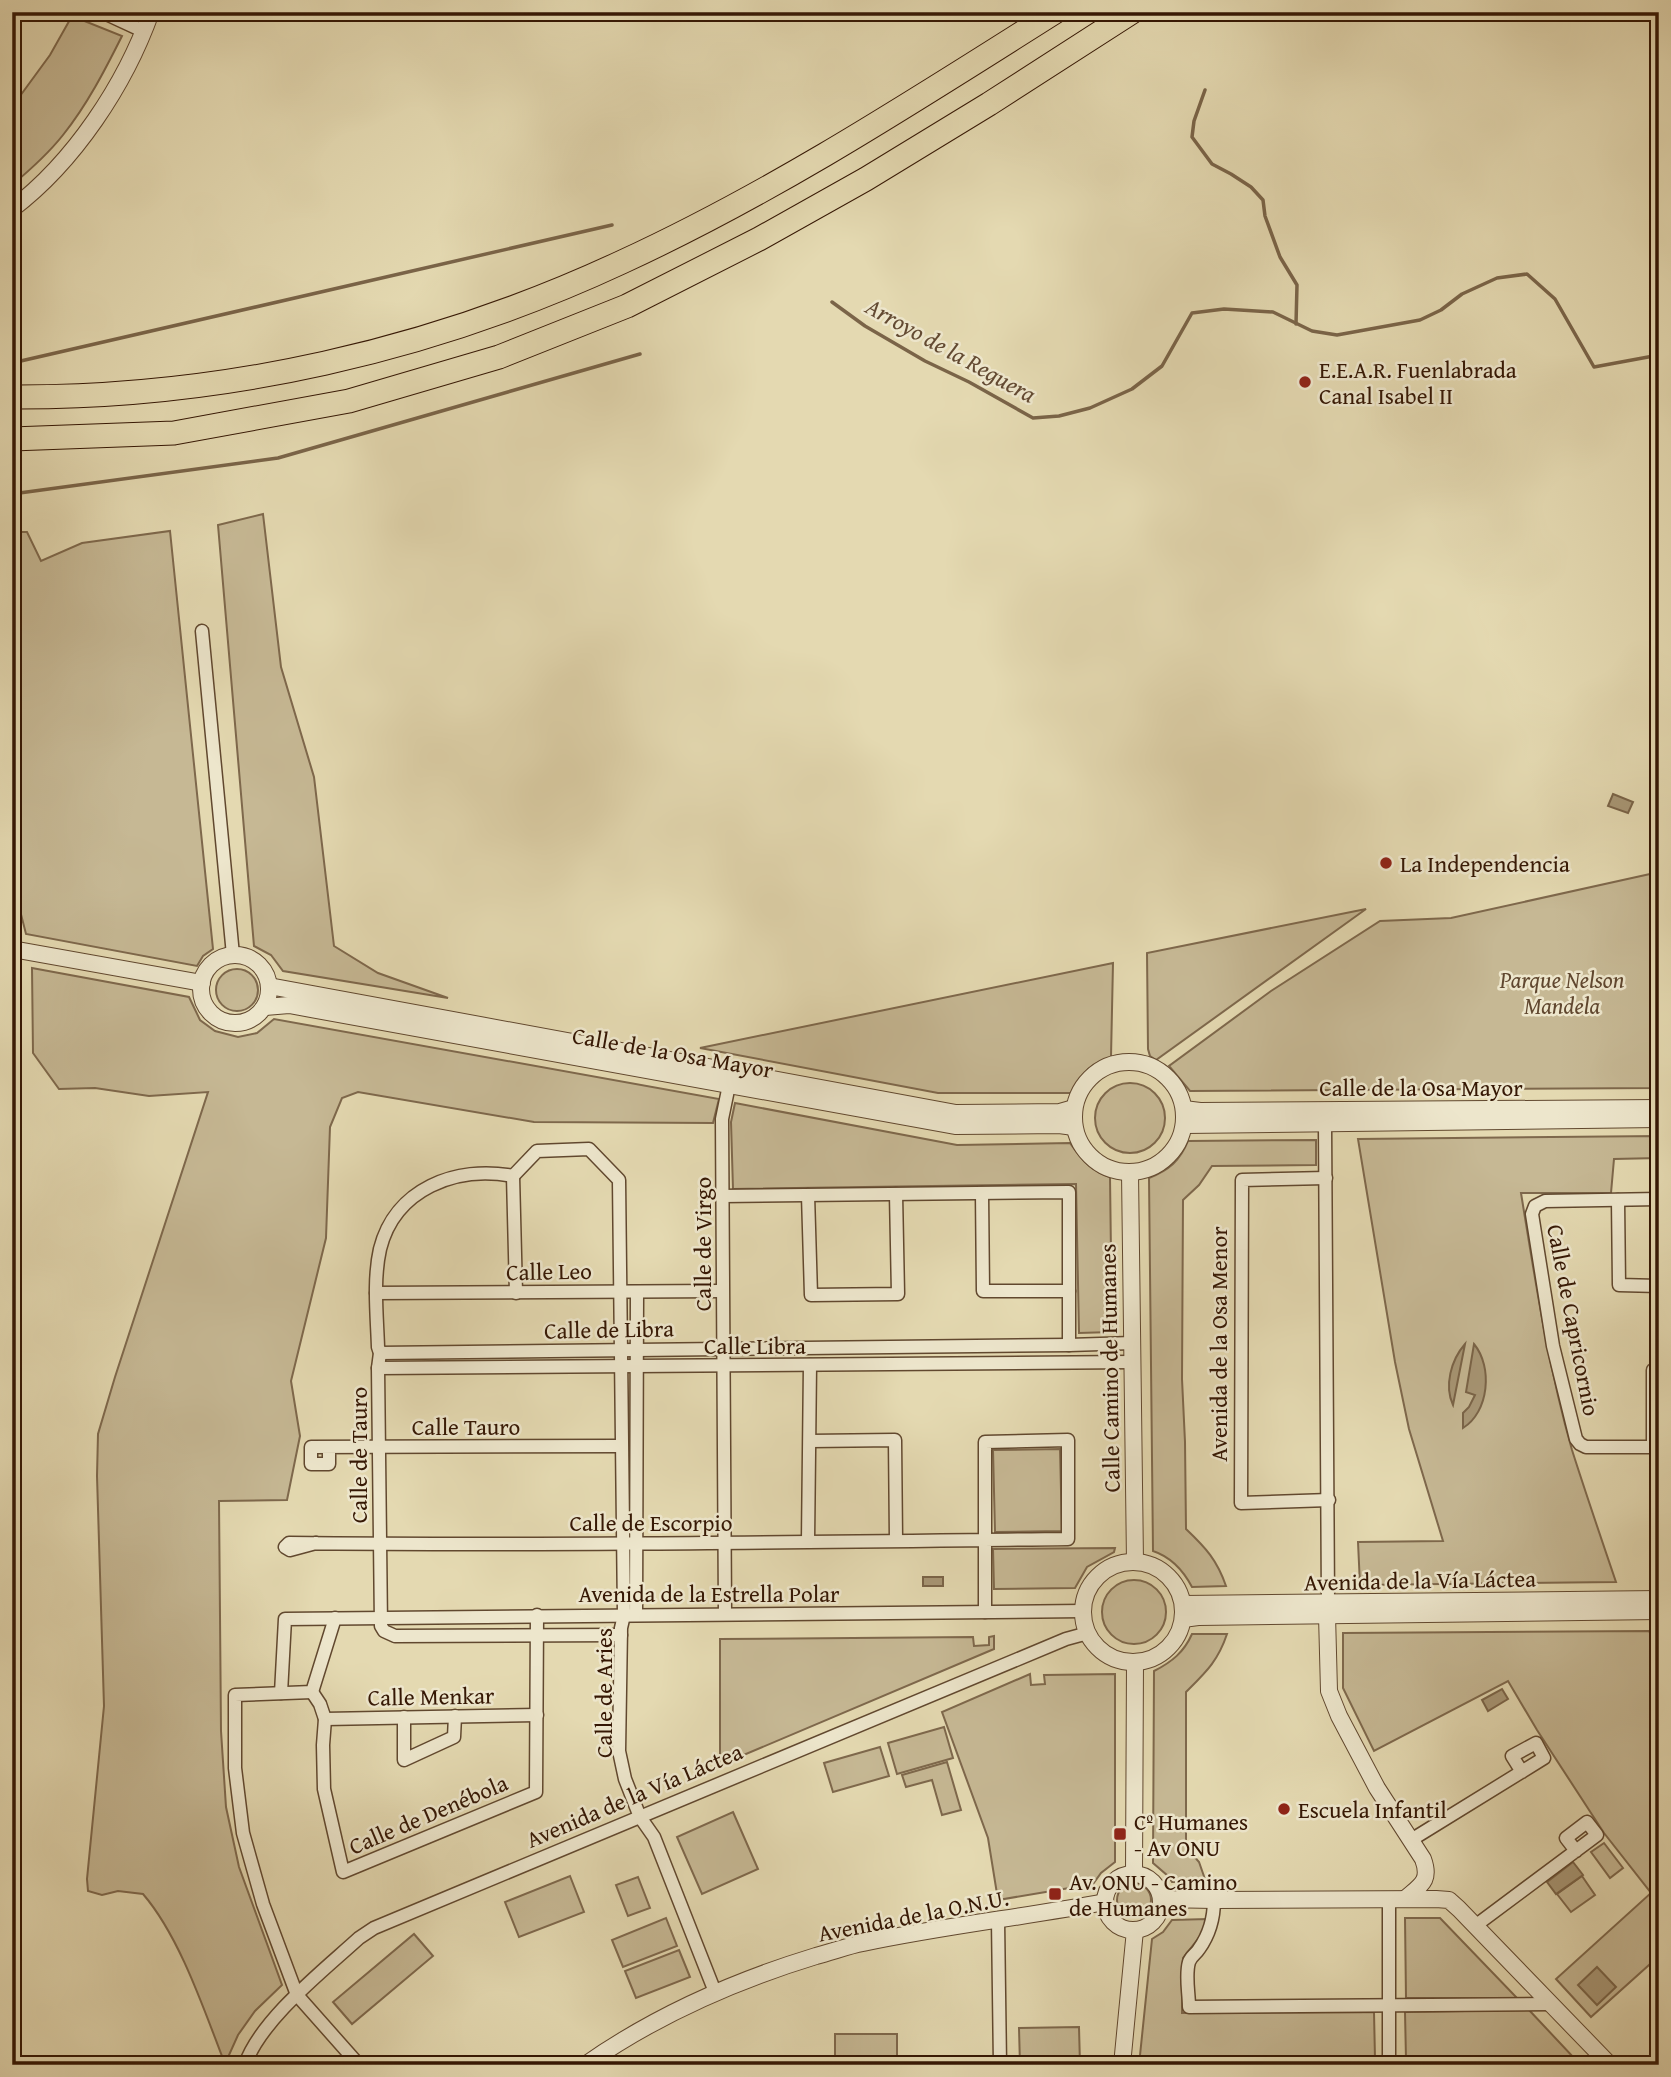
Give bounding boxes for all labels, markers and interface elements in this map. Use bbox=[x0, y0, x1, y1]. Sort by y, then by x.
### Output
water label: Arroyo de la Reguera bbox=[859, 288, 1043, 411]
place label: E.E.A.R. Fuenlabrada Canal Isabel II bbox=[1319, 353, 1517, 412]
marker: E.E.A.R. Fuenlabrada Canal Isabel II bbox=[1297, 374, 1313, 390]
place label: La Independencia bbox=[1400, 847, 1570, 880]
marker: La Independencia bbox=[1378, 855, 1394, 871]
park label: Parque Nelson Mandela bbox=[1499, 963, 1625, 1022]
street label: Calle de la Osa Mayor bbox=[570, 1018, 777, 1086]
street label: Calle de la Osa Mayor bbox=[1319, 1071, 1523, 1104]
street label: Calle de Virgo bbox=[686, 1177, 719, 1311]
street label: Calle de Capricornio bbox=[1539, 1221, 1609, 1419]
street label: Avenida de la Osa Menor bbox=[1202, 1226, 1235, 1462]
street label: Calle Camino de Humanes bbox=[1090, 1243, 1128, 1493]
street label: Calle Leo bbox=[506, 1254, 592, 1288]
street label: Calle de Libra bbox=[544, 1311, 674, 1347]
street label: Calle Libra bbox=[704, 1329, 806, 1362]
street label: Calle de Tauro bbox=[342, 1387, 375, 1523]
street label: Calle Tauro bbox=[412, 1410, 520, 1443]
street label: Calle de Escorpio bbox=[569, 1506, 733, 1539]
street label: Avenida de la Vía Láctea bbox=[1304, 1561, 1536, 1599]
street label: Avenida de la Estrella Polar bbox=[578, 1577, 840, 1610]
street label: Calle de Aries bbox=[587, 1628, 620, 1758]
street label: Calle Menkar bbox=[367, 1678, 495, 1714]
street label: Avenida de la Vía Láctea bbox=[521, 1734, 747, 1856]
street label: Calle de Denébola bbox=[343, 1766, 513, 1862]
place label: Escuela Infantil bbox=[1298, 1793, 1447, 1826]
marker: Escuela Infantil bbox=[1276, 1801, 1292, 1817]
place label: Cº Humanes - Av ONU bbox=[1134, 1805, 1248, 1864]
marker: Cº Humanes - Av ONU bbox=[1112, 1826, 1128, 1842]
place label: Av. ONU - Camino de Humanes bbox=[1069, 1865, 1237, 1924]
street label: Avenida de la O.N.U. bbox=[815, 1880, 1011, 1950]
marker: Av. ONU - Camino de Humanes bbox=[1047, 1886, 1063, 1902]

